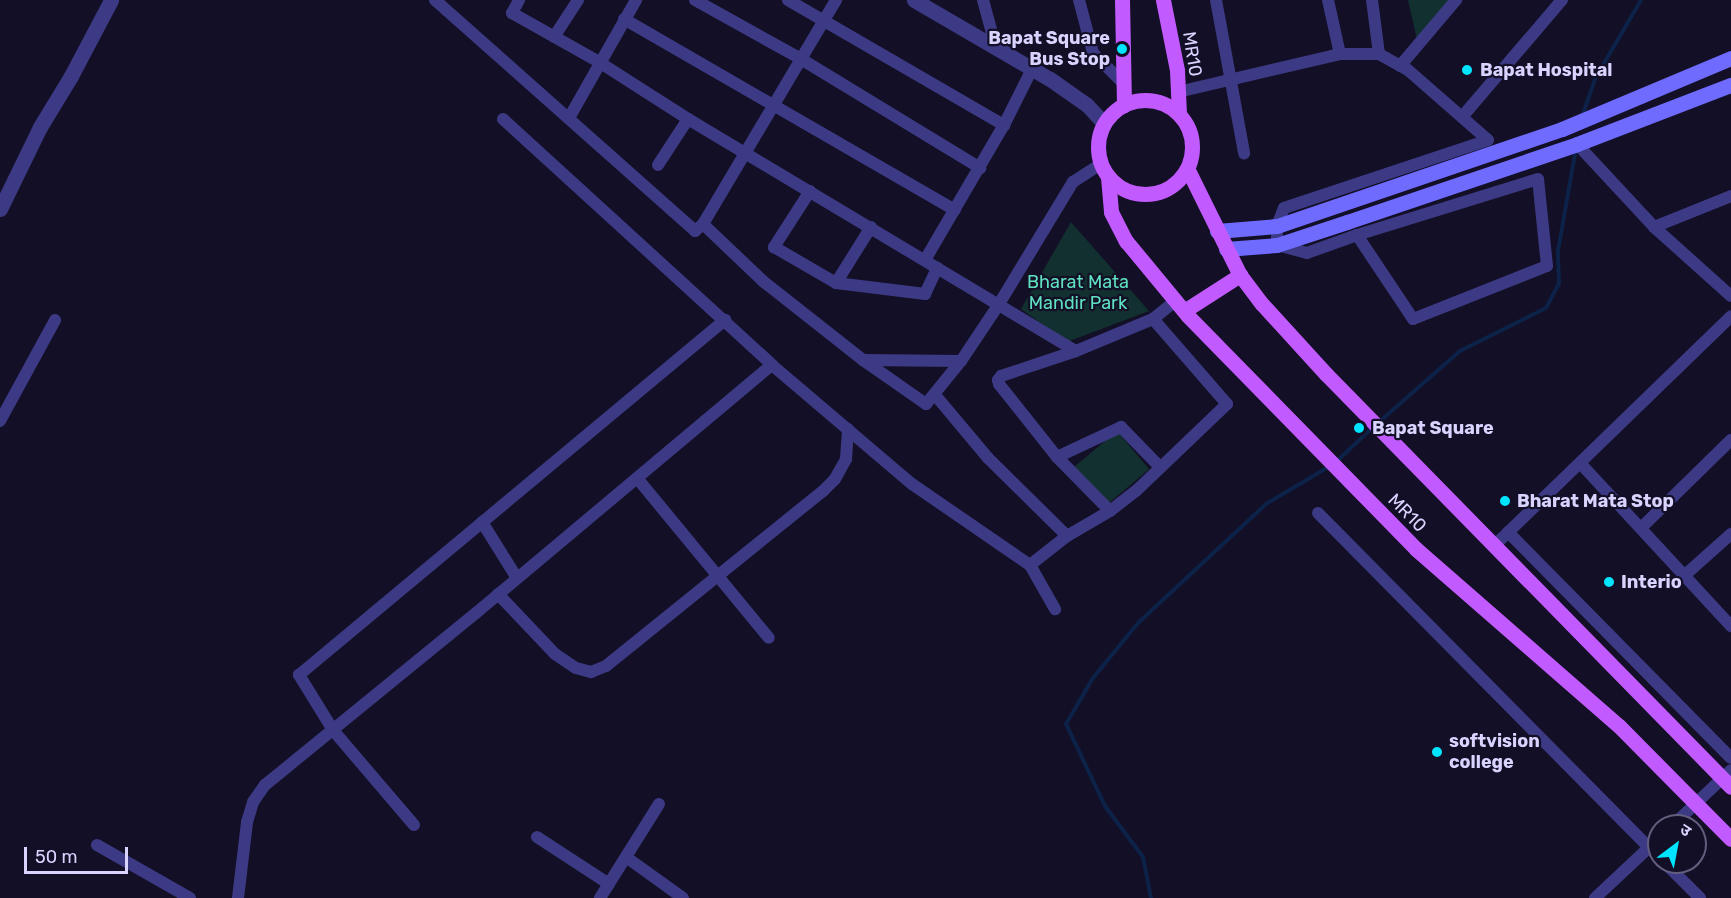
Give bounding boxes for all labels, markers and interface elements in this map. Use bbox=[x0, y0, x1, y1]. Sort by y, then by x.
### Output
place label: Bapat Square Bus Stop bbox=[988, 28, 1110, 70]
street label: MR10 bbox=[1178, 30, 1206, 78]
marker: Bapat Square Bus Stop bbox=[1115, 42, 1129, 56]
place label: Bapat Hospital bbox=[1480, 59, 1612, 81]
marker: Bapat Hospital bbox=[1458, 61, 1476, 79]
park label: Bharat Mata Mandir Park bbox=[1027, 272, 1129, 314]
place label: Bapat Square bbox=[1372, 417, 1494, 439]
marker: Bapat Square bbox=[1350, 419, 1368, 437]
street label: MR10 bbox=[1383, 489, 1431, 537]
place label: Bharat Mata Stop bbox=[1517, 490, 1674, 512]
marker: Bharat Mata Stop bbox=[1498, 494, 1512, 508]
place label: Interio bbox=[1621, 571, 1682, 593]
marker: Interio bbox=[1602, 575, 1616, 589]
place label: softvision college bbox=[1449, 731, 1540, 774]
marker: softvision college bbox=[1430, 745, 1444, 759]
north arrow bbox=[1647, 814, 1707, 874]
text: उ bbox=[1677, 819, 1695, 841]
scale bar bbox=[27, 835, 130, 873]
text: 50 m bbox=[35, 846, 78, 868]

